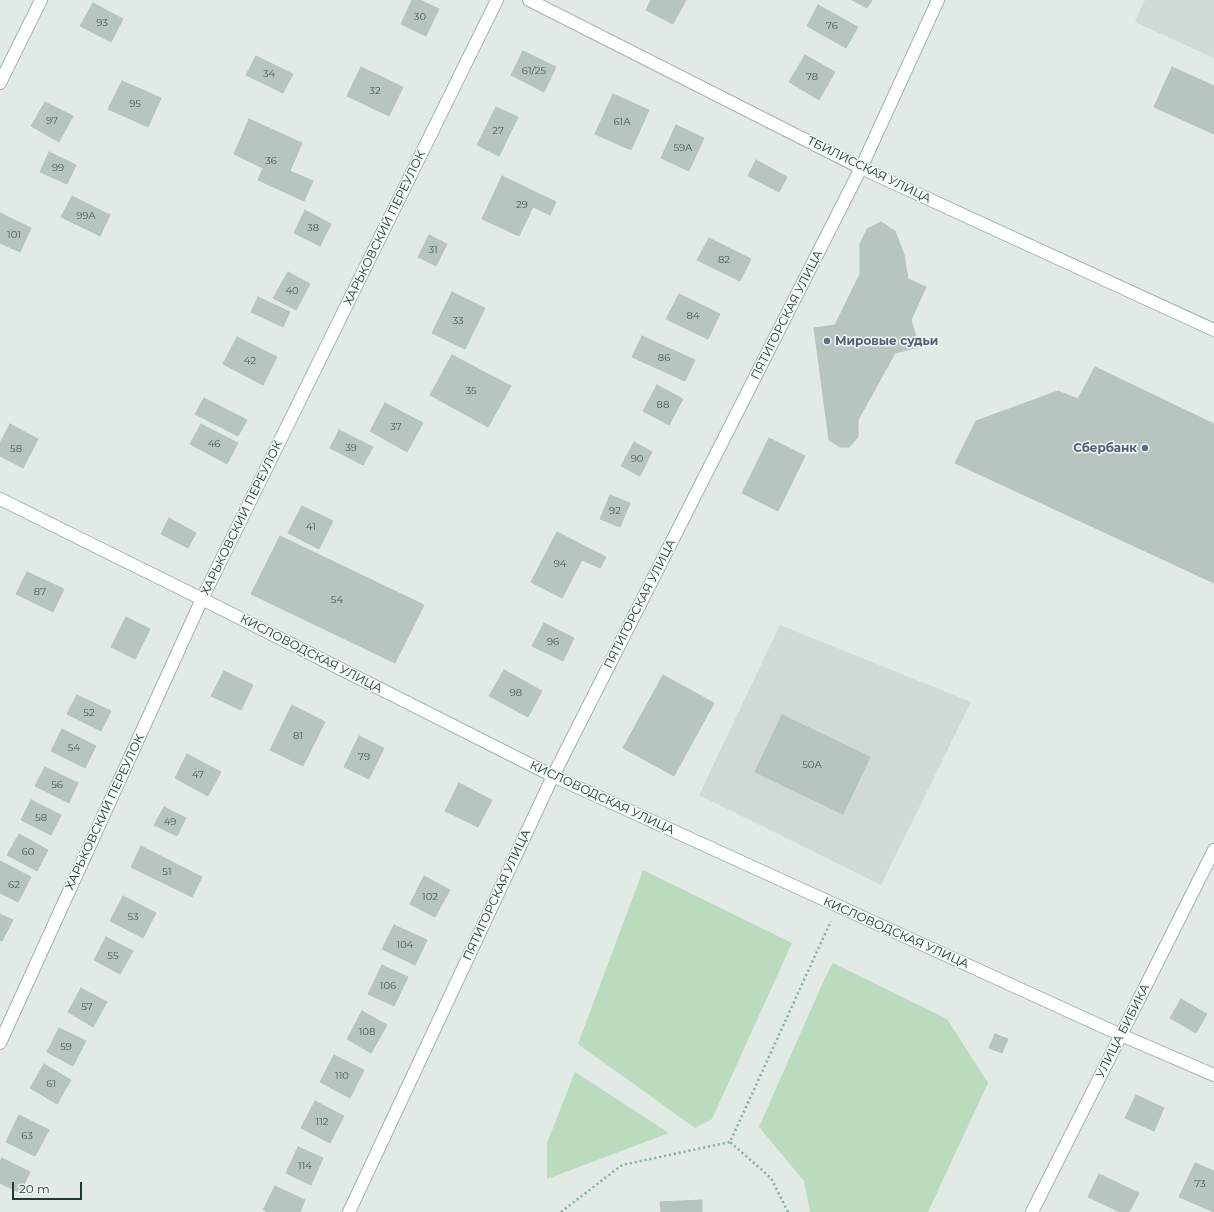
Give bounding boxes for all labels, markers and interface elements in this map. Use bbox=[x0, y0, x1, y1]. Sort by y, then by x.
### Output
house number: 30 bbox=[414, 11, 426, 23]
house number: 93 bbox=[96, 17, 108, 29]
house number: 76 bbox=[826, 20, 838, 32]
house number: 61/25 bbox=[522, 65, 546, 77]
house number: 34 bbox=[263, 68, 275, 80]
house number: 78 bbox=[806, 71, 818, 83]
house number: 32 bbox=[369, 85, 381, 97]
house number: 95 bbox=[129, 98, 141, 110]
house number: 97 bbox=[46, 115, 58, 127]
house number: 61А bbox=[613, 116, 631, 128]
house number: 27 bbox=[492, 125, 504, 137]
street label: ТБИЛИССКАЯ УЛИЦА bbox=[805, 134, 933, 206]
house number: 59А bbox=[673, 142, 693, 154]
street label: ХАРЬКОВСКИЙ ПЕРЕУЛОК bbox=[341, 148, 429, 308]
house number: 36 bbox=[265, 155, 277, 167]
house number: 99 bbox=[52, 162, 64, 174]
house number: 29 bbox=[516, 199, 528, 211]
house number: 99А bbox=[76, 210, 96, 222]
house number: 38 bbox=[307, 222, 319, 234]
house number: 101 bbox=[7, 229, 21, 241]
house number: 31 bbox=[428, 244, 438, 256]
street label: ПЯТИГОРСКАЯ УЛИЦА bbox=[748, 248, 826, 382]
house number: 82 bbox=[718, 254, 730, 266]
house number: 40 bbox=[285, 285, 299, 297]
house number: 84 bbox=[687, 310, 699, 322]
house number: 33 bbox=[452, 315, 464, 327]
place label: Мировые судьи bbox=[835, 334, 938, 348]
marker: Мировые судьи bbox=[822, 336, 832, 346]
house number: 86 bbox=[658, 352, 670, 364]
house number: 42 bbox=[244, 355, 256, 367]
house number: 35 bbox=[465, 385, 477, 397]
house number: 88 bbox=[657, 399, 669, 411]
house number: 37 bbox=[390, 421, 402, 433]
street label: ХАРЬКОВСКИЙ ПЕРЕУЛОК bbox=[198, 438, 286, 598]
house number: 46 bbox=[208, 438, 220, 450]
place label: Сбербанк bbox=[1073, 441, 1137, 455]
house number: 39 bbox=[345, 442, 357, 454]
house number: 58 bbox=[10, 443, 22, 455]
marker: Сбербанк bbox=[1140, 443, 1150, 453]
house number: 90 bbox=[631, 453, 643, 465]
house number: 92 bbox=[609, 505, 621, 517]
house number: 41 bbox=[306, 521, 316, 533]
street label: ПЯТИГОРСКАЯ УЛИЦА bbox=[601, 537, 679, 671]
house number: 94 bbox=[554, 558, 566, 570]
house number: 87 bbox=[34, 586, 46, 598]
house number: 54 bbox=[331, 594, 343, 606]
street label: КИСЛОВОДСКАЯ УЛИЦА bbox=[237, 612, 385, 696]
house number: 96 bbox=[547, 636, 559, 648]
house number: 98 bbox=[510, 687, 522, 699]
house number: 52 bbox=[83, 707, 95, 719]
house number: 81 bbox=[293, 730, 303, 742]
street label: ХАРЬКОВСКИЙ ПЕРЕУЛОК bbox=[63, 732, 147, 892]
house number: 54 bbox=[68, 742, 80, 754]
house number: 79 bbox=[358, 751, 370, 763]
street label: КИСЛОВОДСКАЯ УЛИЦА bbox=[527, 758, 677, 838]
house number: 50А bbox=[802, 759, 822, 771]
house number: 47 bbox=[192, 769, 204, 781]
house number: 56 bbox=[51, 779, 63, 791]
house number: 58 bbox=[35, 812, 47, 824]
house number: 49 bbox=[164, 816, 176, 828]
street label: ПЯТИГОРСКАЯ УЛИЦА bbox=[460, 827, 534, 963]
house number: 60 bbox=[22, 846, 34, 858]
house number: 51 bbox=[162, 866, 172, 878]
house number: 62 bbox=[8, 879, 20, 891]
house number: 102 bbox=[422, 891, 438, 903]
street label: КИСЛОВОДСКАЯ УЛИЦА bbox=[821, 894, 971, 972]
house number: 53 bbox=[127, 911, 139, 923]
house number: 104 bbox=[397, 939, 413, 951]
house number: 55 bbox=[107, 950, 119, 962]
house number: 106 bbox=[380, 980, 396, 992]
street label: УЛИЦА БИБИКА bbox=[1093, 982, 1153, 1080]
house number: 57 bbox=[81, 1001, 93, 1013]
house number: 108 bbox=[359, 1026, 375, 1038]
house number: 59 bbox=[60, 1041, 72, 1053]
house number: 110 bbox=[335, 1070, 349, 1082]
house number: 61 bbox=[46, 1078, 56, 1090]
house number: 112 bbox=[316, 1116, 328, 1128]
house number: 63 bbox=[21, 1130, 33, 1142]
house number: 114 bbox=[298, 1160, 312, 1172]
scale bar bbox=[14, 1174, 84, 1200]
house number: 73 bbox=[1194, 1178, 1206, 1190]
text: 20 m bbox=[19, 1181, 50, 1196]

